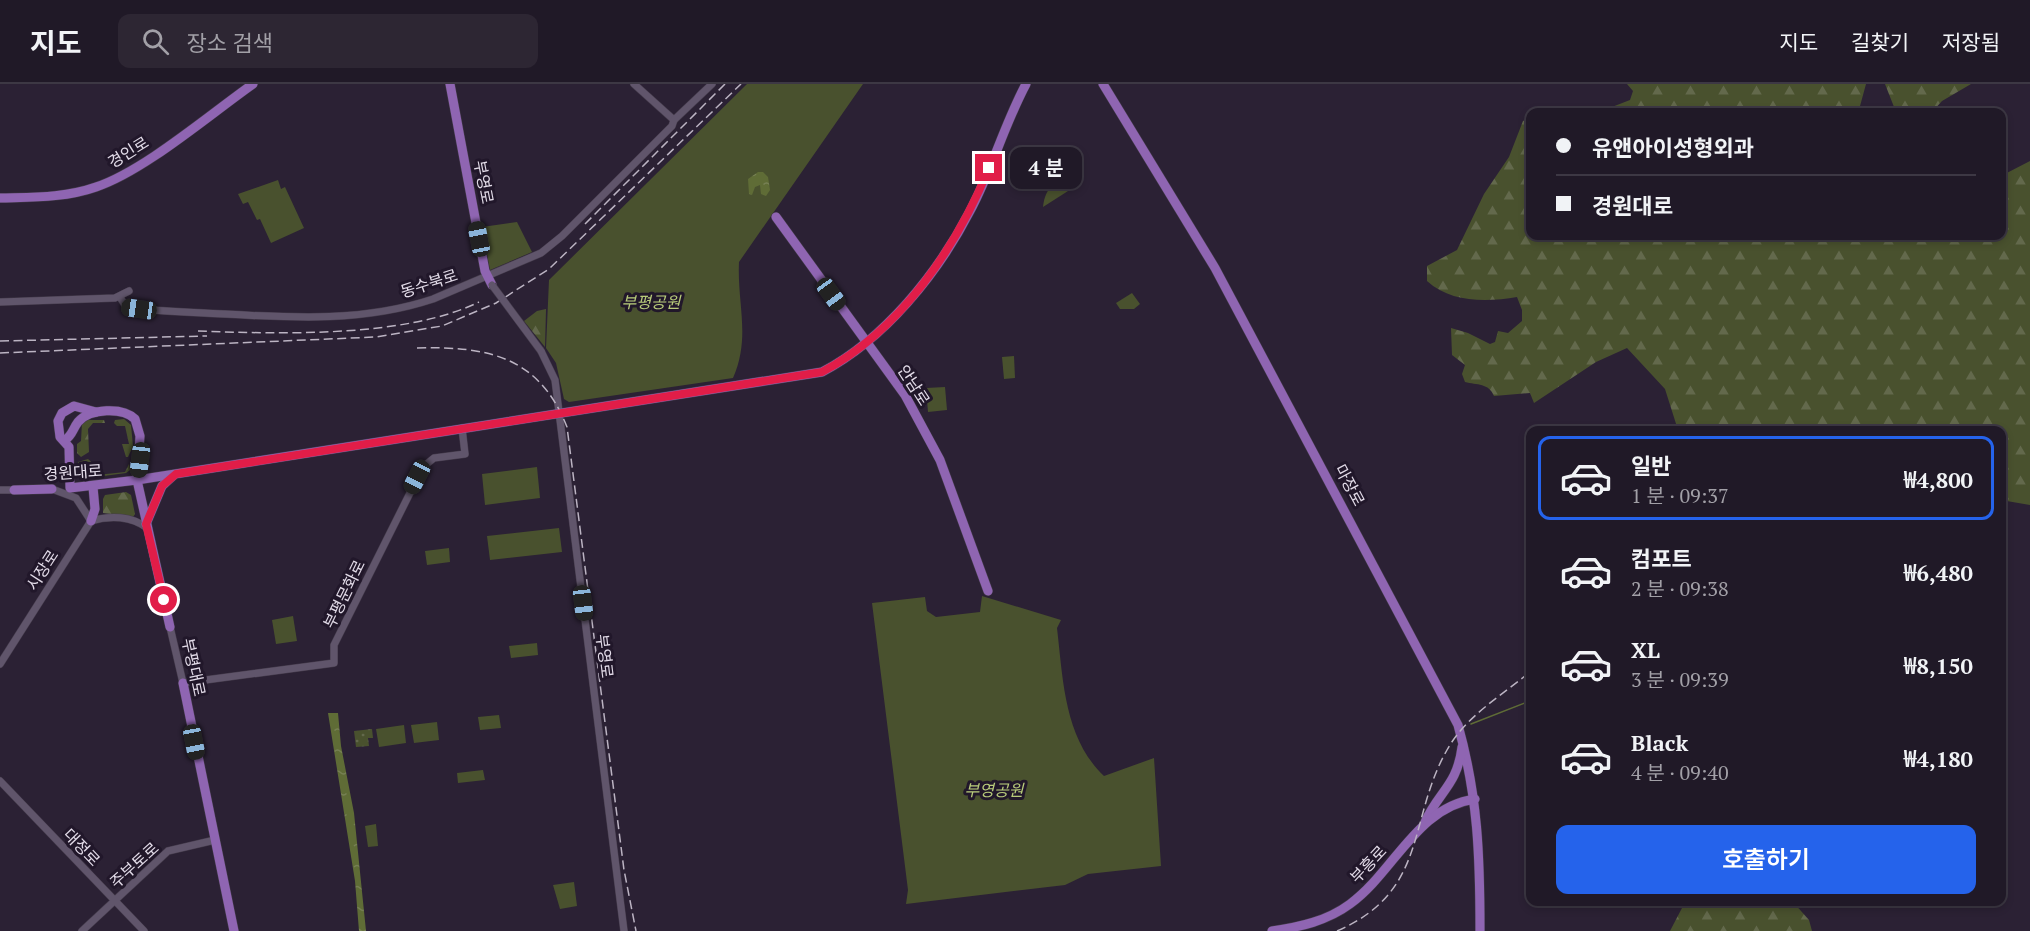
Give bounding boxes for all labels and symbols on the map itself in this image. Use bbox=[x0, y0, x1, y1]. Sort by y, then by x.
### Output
street label: 경인로 bbox=[103, 131, 153, 173]
callout: 4 분 bbox=[1010, 147, 1082, 189]
route end bbox=[975, 154, 1002, 181]
street label: 부영로 bbox=[469, 158, 499, 206]
car bbox=[467, 220, 491, 258]
street label: 동수북로 bbox=[398, 263, 461, 303]
car bbox=[813, 274, 849, 314]
park label: 부평공원 bbox=[622, 291, 682, 313]
car bbox=[120, 298, 158, 320]
street label: 안남로 bbox=[893, 360, 935, 410]
car bbox=[129, 441, 151, 479]
car bbox=[401, 457, 433, 497]
street label: 경원대로 bbox=[43, 459, 103, 485]
street label: 마장로 bbox=[1330, 460, 1370, 510]
street label: 시장로 bbox=[21, 545, 63, 595]
street label: 부평문화로 bbox=[318, 556, 370, 632]
car bbox=[572, 584, 594, 622]
route start bbox=[150, 586, 177, 613]
street label: 부영로 bbox=[591, 633, 619, 680]
street label: 부평대로 bbox=[177, 636, 211, 698]
car bbox=[182, 723, 206, 761]
park label: 부영공원 bbox=[965, 779, 1025, 801]
street label: 대정로 bbox=[59, 823, 105, 871]
street label: 주부토로 bbox=[105, 837, 163, 893]
street label: 부흥로 bbox=[1345, 840, 1391, 888]

